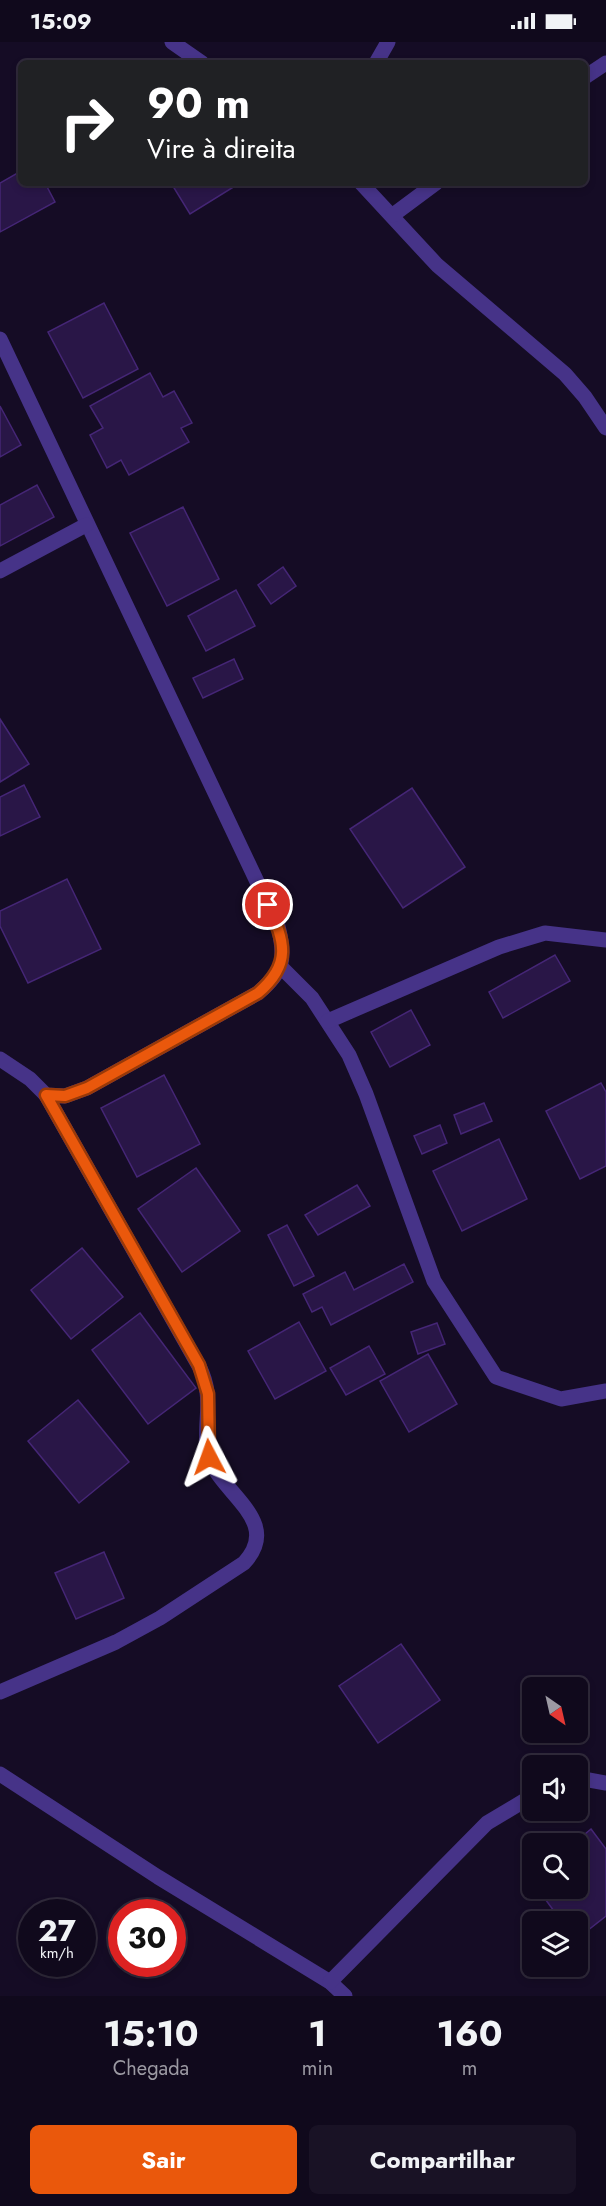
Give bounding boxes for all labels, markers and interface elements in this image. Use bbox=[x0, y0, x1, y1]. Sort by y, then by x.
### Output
text: 15:09 bbox=[30, 5, 92, 37]
text: 90 m bbox=[147, 73, 250, 134]
icon: right bbox=[48, 84, 126, 162]
text: Vire à direita bbox=[147, 129, 296, 168]
pin bbox=[242, 879, 293, 930]
icon: arrive bbox=[251, 888, 284, 921]
position arrow bbox=[177, 1425, 241, 1489]
north arrow bbox=[522, 1677, 588, 1743]
map controls bbox=[522, 1677, 588, 1977]
button: sound bbox=[522, 1755, 588, 1821]
button: search bbox=[522, 1833, 588, 1899]
speed limit sign: 30 bbox=[108, 1899, 186, 1977]
text: 27 bbox=[38, 1909, 76, 1952]
button: layers bbox=[522, 1911, 588, 1977]
text: km/h bbox=[40, 1942, 74, 1964]
text: 15:10 bbox=[103, 2007, 199, 2059]
text: 1 bbox=[308, 2007, 327, 2059]
text: 160 bbox=[436, 2007, 503, 2059]
text: Chegada bbox=[113, 2054, 189, 2083]
text: min bbox=[302, 2054, 333, 2083]
text: m bbox=[462, 2054, 477, 2083]
button: Sair bbox=[30, 2125, 297, 2194]
button: Compartilhar bbox=[309, 2125, 576, 2194]

